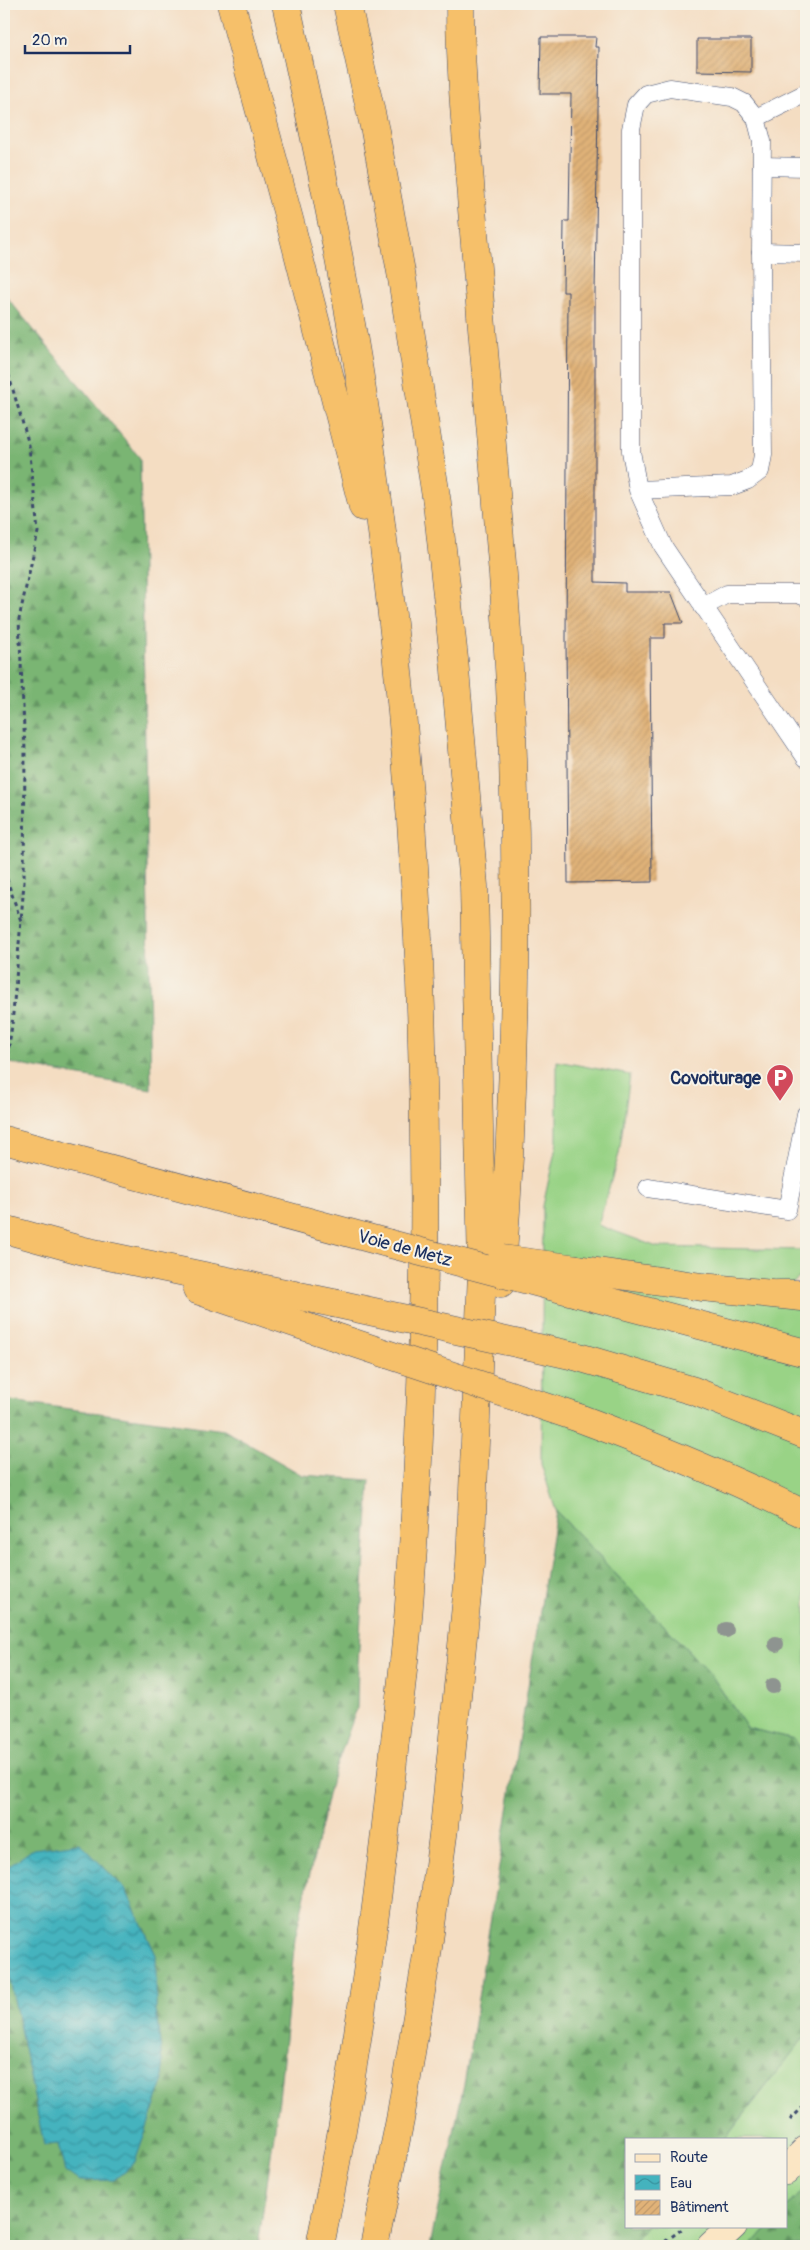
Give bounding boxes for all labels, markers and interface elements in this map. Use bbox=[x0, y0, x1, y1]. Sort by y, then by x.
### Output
scale bar bbox=[25, 22, 130, 54]
text: 20 m bbox=[32, 31, 67, 50]
parking icon: Covoiturage bbox=[765, 1063, 795, 1102]
place label: Covoiturage bbox=[670, 1067, 762, 1090]
street label: Voie de Metz bbox=[355, 1225, 455, 1272]
legend bbox=[625, 2138, 788, 2228]
text: Route bbox=[670, 2148, 708, 2167]
text: Eau bbox=[670, 2174, 692, 2193]
text: Bâtiment bbox=[670, 2198, 730, 2217]

